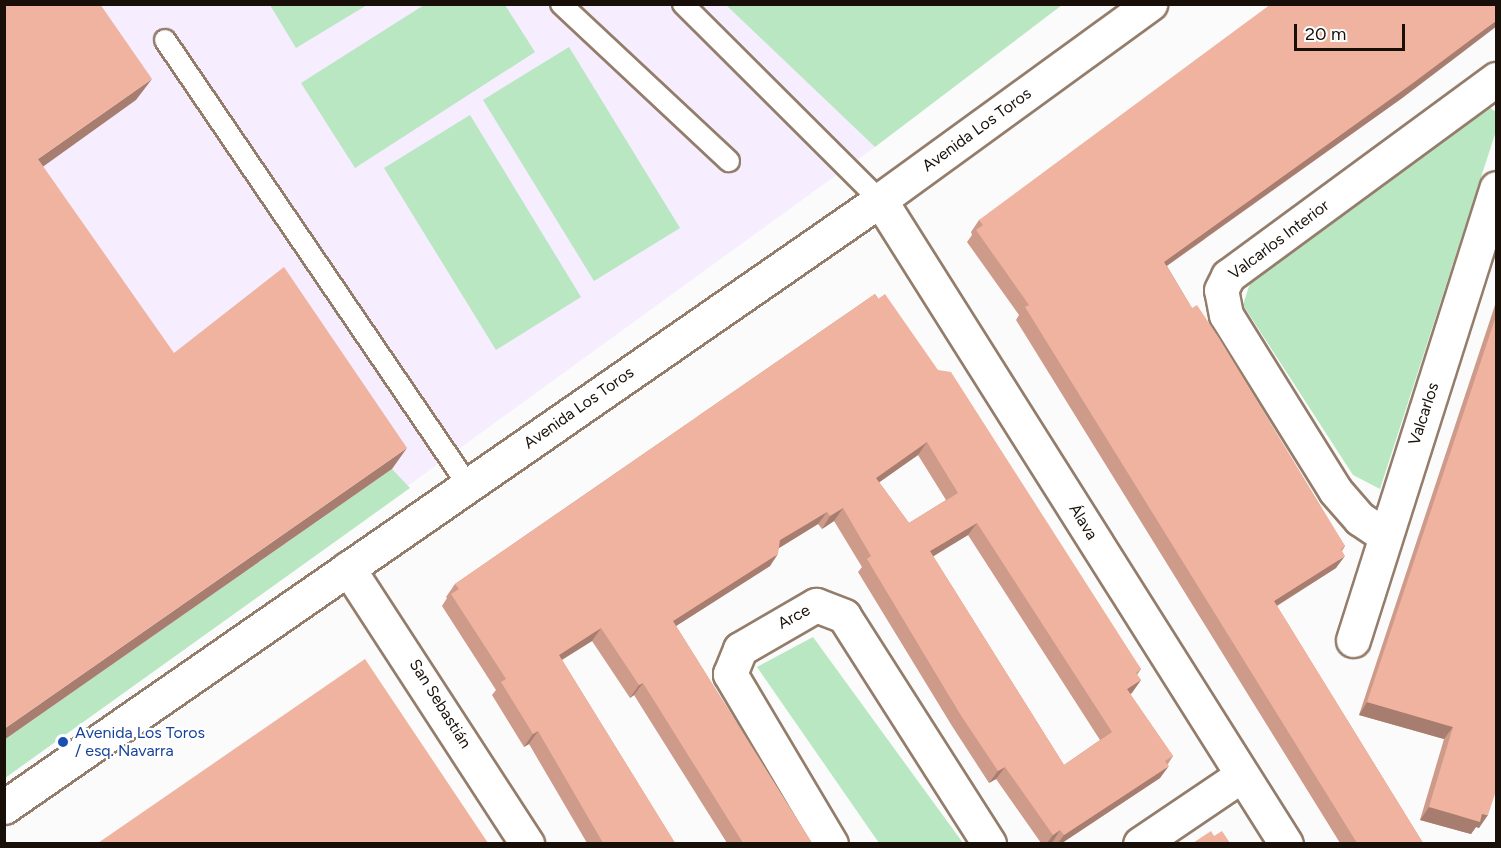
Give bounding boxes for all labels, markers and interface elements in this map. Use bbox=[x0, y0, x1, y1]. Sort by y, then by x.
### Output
scale bar bbox=[1297, 12, 1408, 50]
text: 20 m bbox=[1305, 23, 1346, 45]
street label: Avenida Los Toros bbox=[919, 84, 1035, 176]
street label: Valcarlos Interior bbox=[1225, 196, 1333, 284]
street label: Avenida Los Toros bbox=[520, 363, 638, 453]
street label: Valcarlos bbox=[1405, 380, 1443, 448]
street label: Álava bbox=[1065, 501, 1101, 543]
street label: Arce bbox=[775, 601, 813, 633]
street label: San Sebastián bbox=[405, 656, 475, 752]
place label: Avenida Los Toros / esq. Navarra bbox=[75, 723, 205, 761]
marker: Avenida Los Toros / esq. Navarra bbox=[56, 735, 70, 749]

